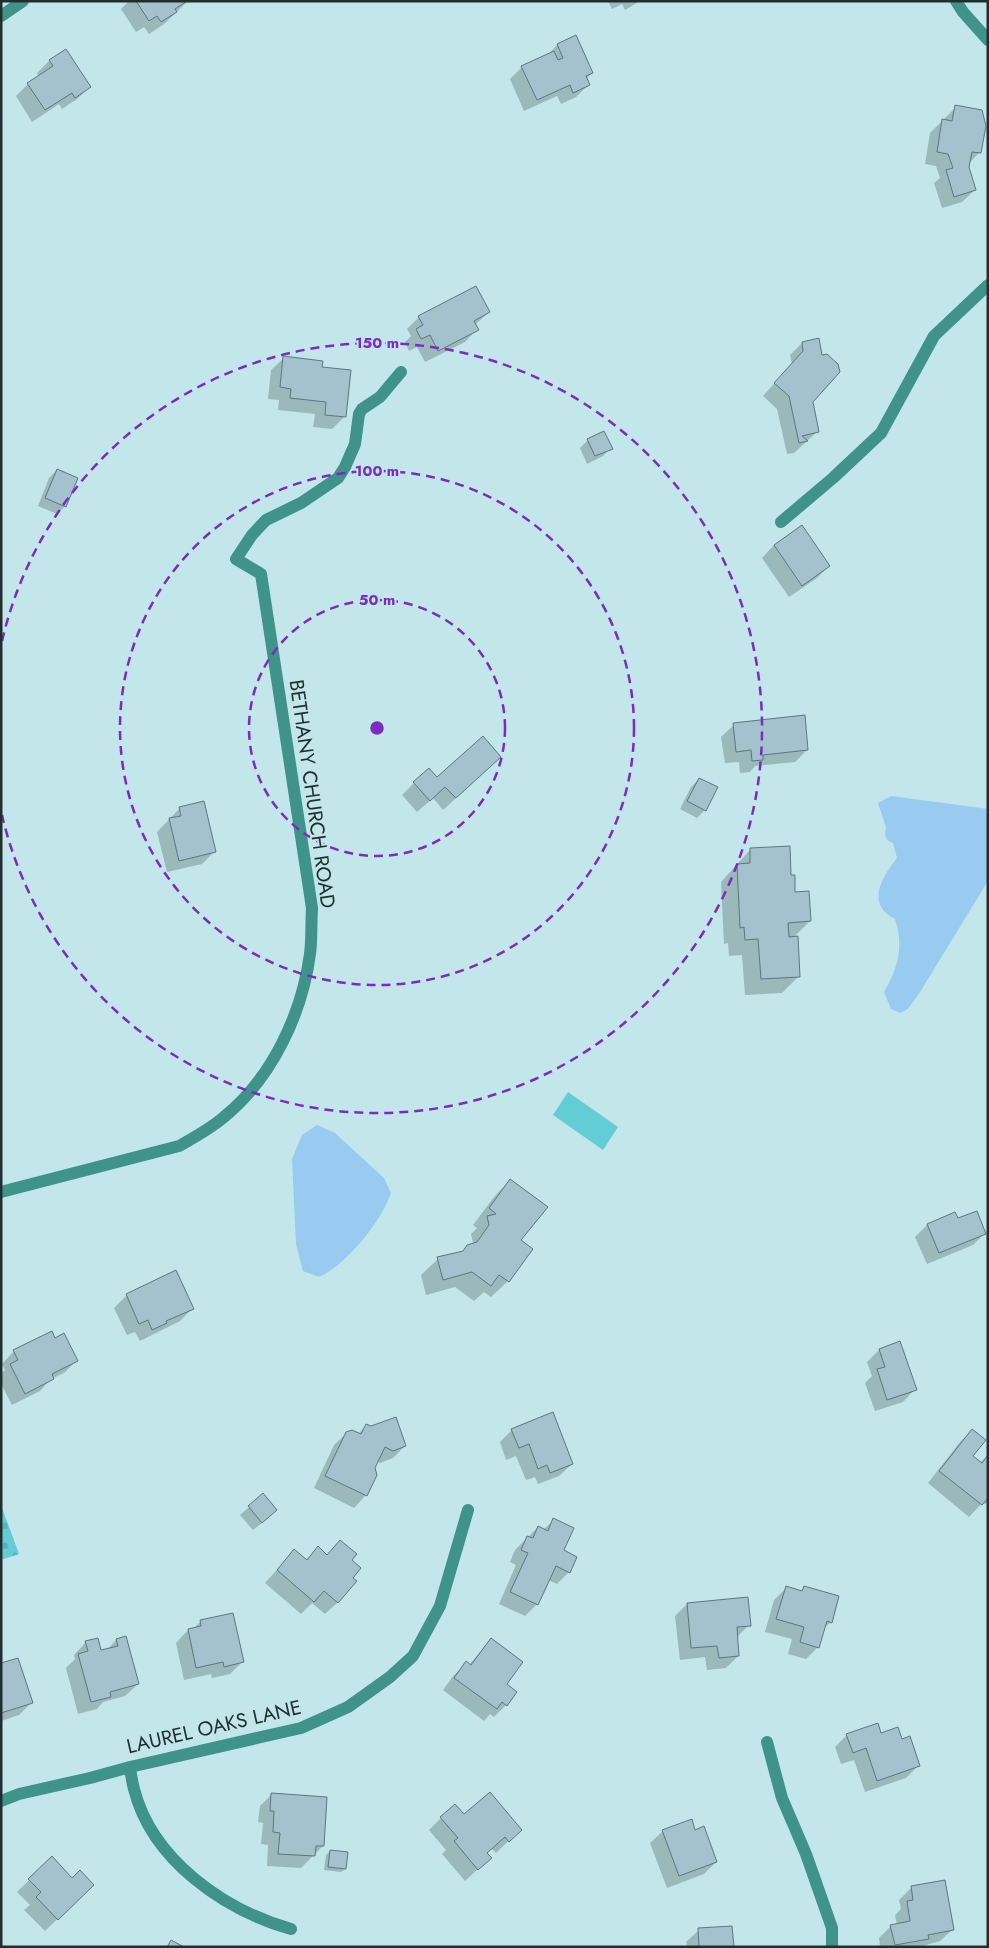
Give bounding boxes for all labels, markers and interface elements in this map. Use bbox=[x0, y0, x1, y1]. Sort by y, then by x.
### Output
text: 150 m bbox=[355, 332, 399, 354]
text: 100 m bbox=[355, 460, 399, 482]
text: 50 m bbox=[359, 589, 395, 611]
street label: BETHANY CHURCH ROAD bbox=[282, 678, 342, 910]
centre of rings bbox=[368, 719, 386, 737]
street label: LAUREL OAKS LANE bbox=[124, 1693, 304, 1761]

